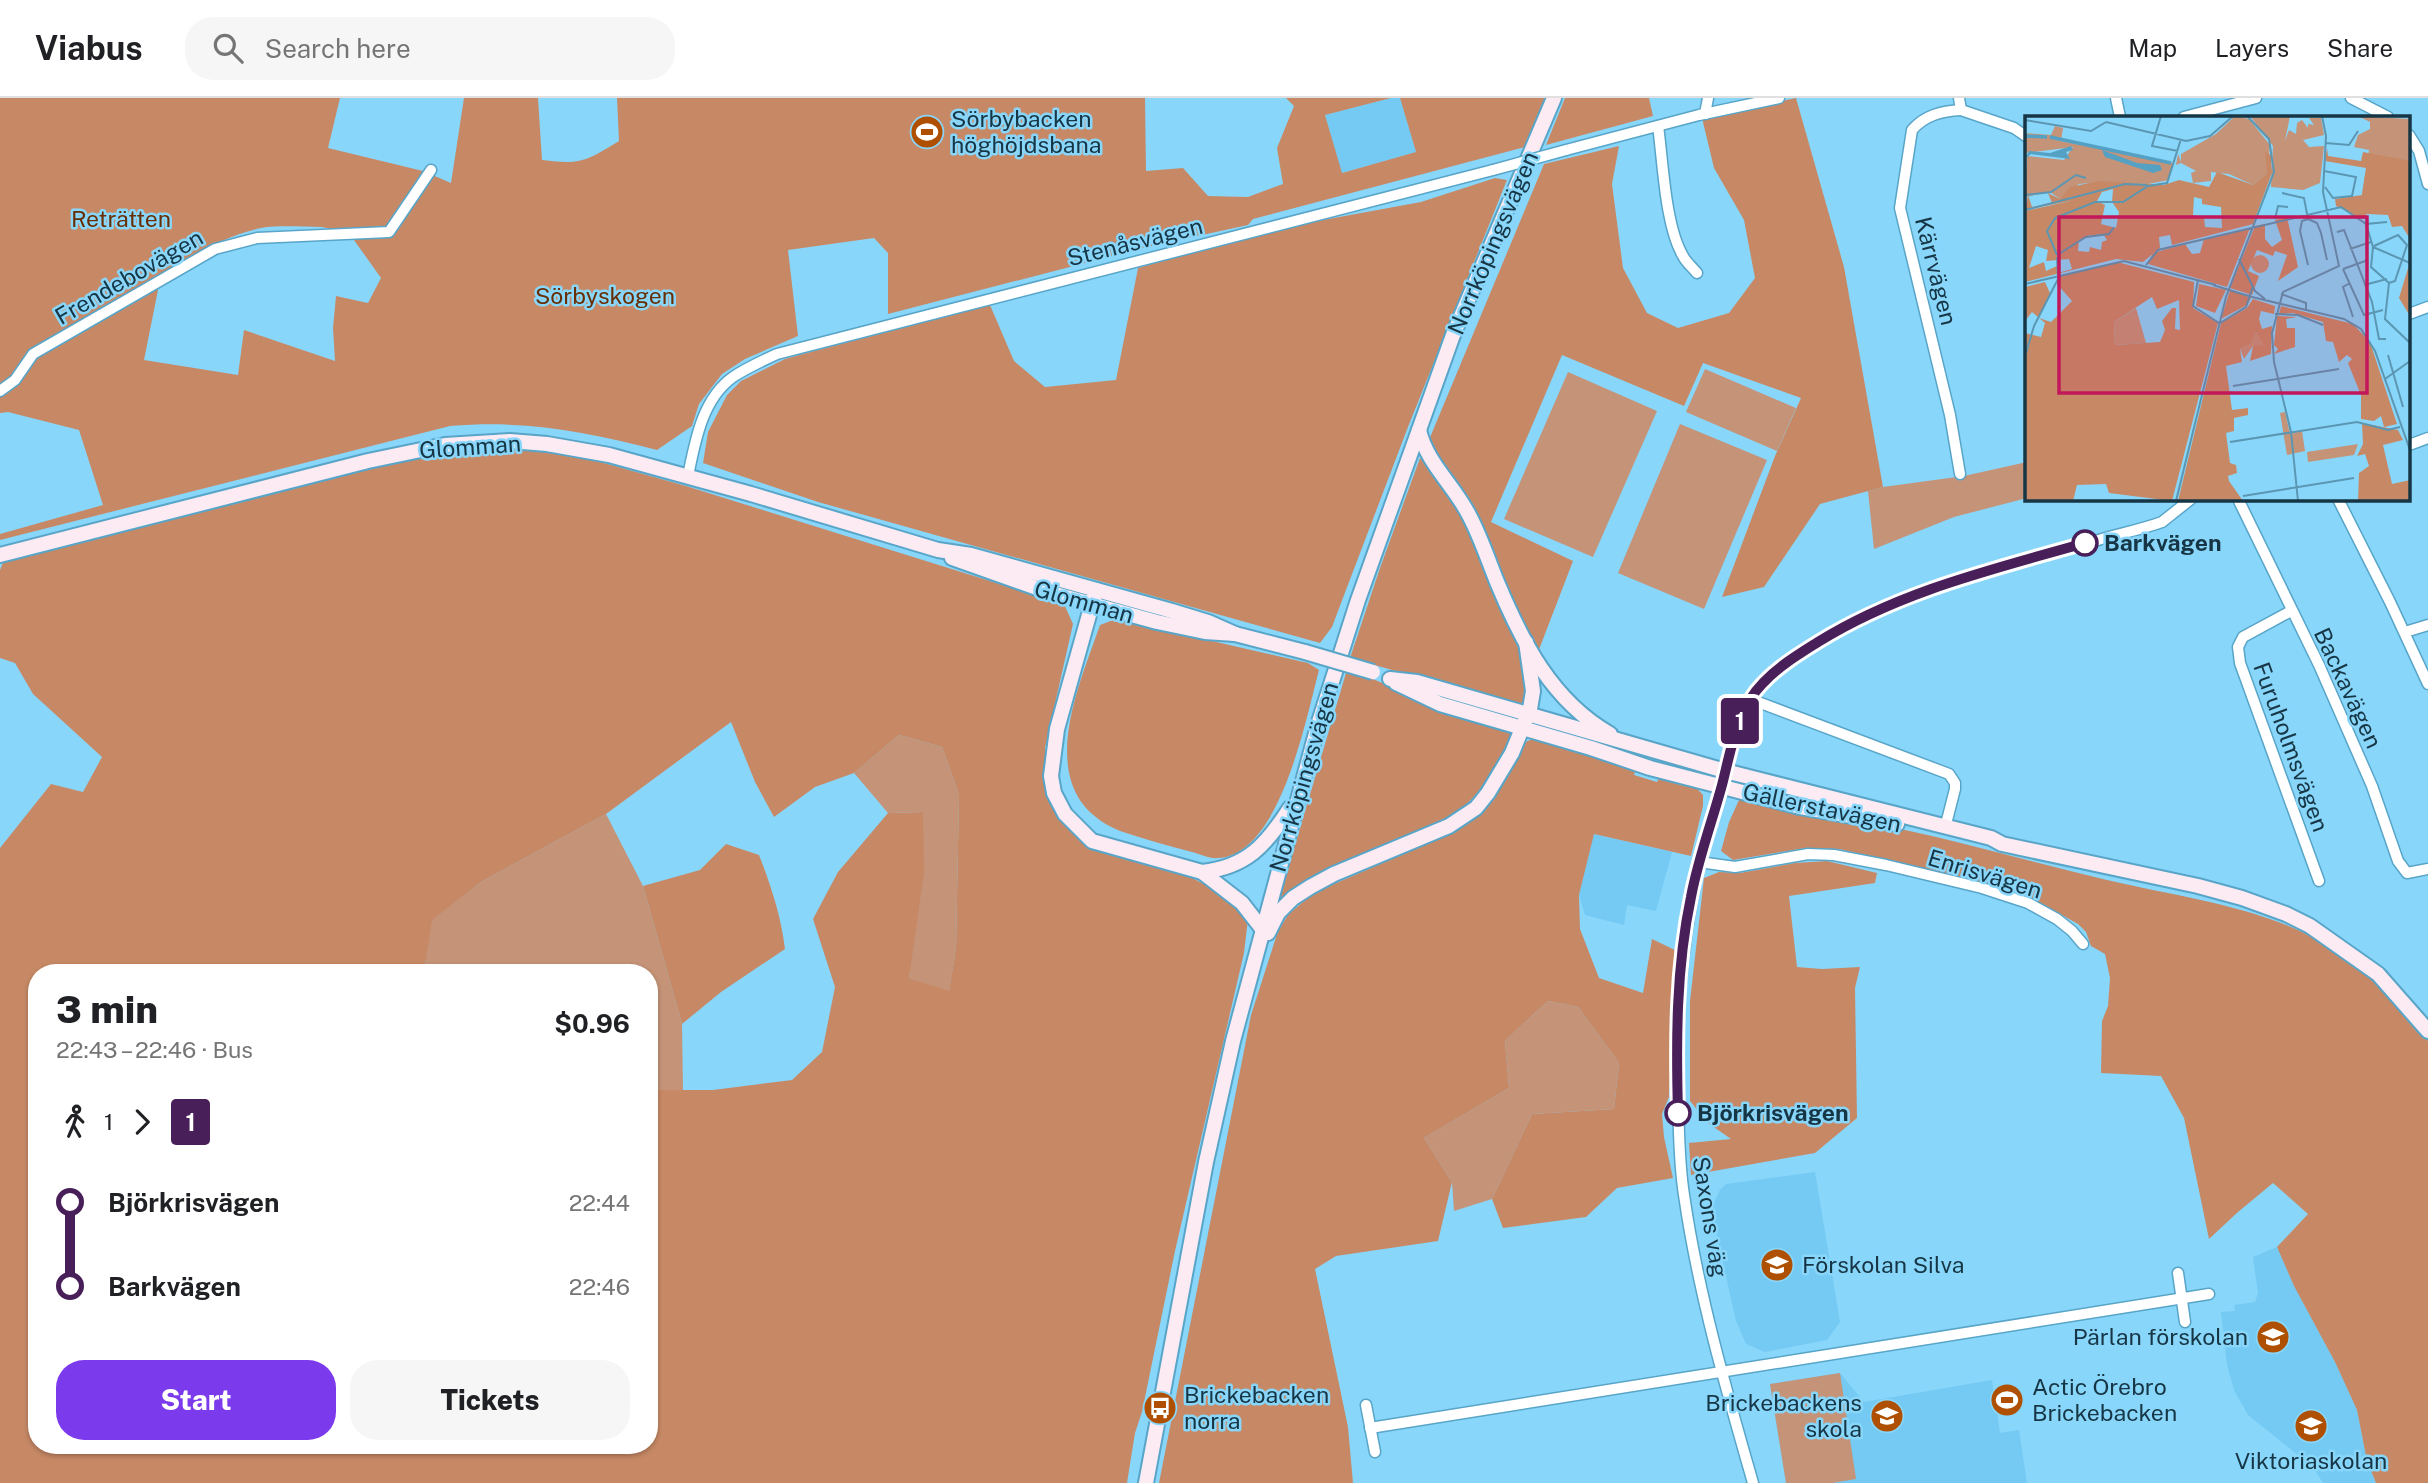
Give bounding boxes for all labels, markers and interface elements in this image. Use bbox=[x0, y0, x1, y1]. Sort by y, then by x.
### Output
search box bbox=[185, 17, 675, 80]
text: Viabus bbox=[35, 29, 143, 67]
icon: search bbox=[209, 29, 247, 67]
text: Search here bbox=[265, 33, 411, 64]
text: Map bbox=[2128, 34, 2177, 62]
text: Layers bbox=[2215, 34, 2289, 62]
text: Share bbox=[2327, 34, 2393, 62]
place label: Sörbybacken höghöjdsbana bbox=[951, 105, 1101, 158]
sports icon: Sörbybacken höghöjdsbana bbox=[908, 113, 946, 151]
inset map bbox=[2025, 116, 2410, 500]
street label: Norrköpingsvägen bbox=[1442, 147, 1543, 338]
park label: Reträtten bbox=[71, 205, 171, 232]
street label: Stenåsvägen bbox=[1064, 212, 1205, 271]
street label: Kärrvägen bbox=[1910, 214, 1963, 328]
street label: Frendebovägen bbox=[50, 223, 208, 330]
park label: Sörbyskogen bbox=[535, 282, 675, 309]
street label: Glomman bbox=[418, 429, 522, 464]
place label: Barkvägen bbox=[2104, 529, 2222, 556]
marker: Barkvägen bbox=[2072, 530, 2098, 556]
street label: Glomman bbox=[1031, 574, 1137, 629]
street label: Backavägen bbox=[2309, 623, 2388, 752]
street label: Furuholmsvägen bbox=[2248, 658, 2335, 835]
street label: Norrköpingsvägen bbox=[1264, 679, 1344, 875]
line badge: 1 bbox=[1717, 698, 1763, 744]
text: 1 bbox=[1735, 707, 1745, 735]
street label: Gällerstavägen bbox=[1740, 778, 1904, 837]
street label: Enrisvägen bbox=[1925, 843, 2045, 904]
text: 3 min bbox=[56, 987, 158, 1032]
text: $0.96 bbox=[554, 1008, 630, 1039]
text: 22:43 – 22:46 · Bus bbox=[56, 1036, 253, 1063]
place label: Björkrisvägen bbox=[1697, 1099, 1849, 1126]
marker: Björkrisvägen bbox=[1665, 1100, 1691, 1126]
icon: walk bbox=[56, 1103, 94, 1141]
icon: forward bbox=[123, 1103, 161, 1141]
text: 1 bbox=[104, 1108, 113, 1135]
text: 1 bbox=[185, 1108, 196, 1136]
street label: Saxons väg bbox=[1688, 1155, 1733, 1279]
text: Björkrisvägen bbox=[108, 1187, 280, 1218]
text: 22:44 bbox=[569, 1189, 630, 1216]
school or university icon: Förskolan Silva bbox=[1758, 1246, 1796, 1284]
place label: Förskolan Silva bbox=[1802, 1251, 1965, 1278]
text: Barkvägen bbox=[108, 1271, 241, 1302]
text: 22:46 bbox=[569, 1273, 630, 1300]
school or university icon: Pärlan förskolan bbox=[2254, 1318, 2292, 1356]
place label: Pärlan förskolan bbox=[2073, 1323, 2248, 1350]
button: Start bbox=[56, 1360, 336, 1440]
button: Tickets bbox=[350, 1360, 630, 1440]
place label: Actic Örebro Brickebacken bbox=[2032, 1373, 2177, 1426]
place label: Brickebacken norra bbox=[1184, 1381, 1329, 1434]
sports icon: Actic Örebro Brickebacken bbox=[1988, 1381, 2026, 1419]
bus stop icon: Brickebacken norra bbox=[1141, 1389, 1179, 1427]
place label: Brickebackens skola bbox=[1705, 1389, 1862, 1442]
school or university icon: Brickebackens skola bbox=[1868, 1397, 1906, 1435]
school or university icon: Viktoriaskolan bbox=[2292, 1407, 2330, 1445]
place label: Viktoriaskolan bbox=[2235, 1447, 2387, 1474]

